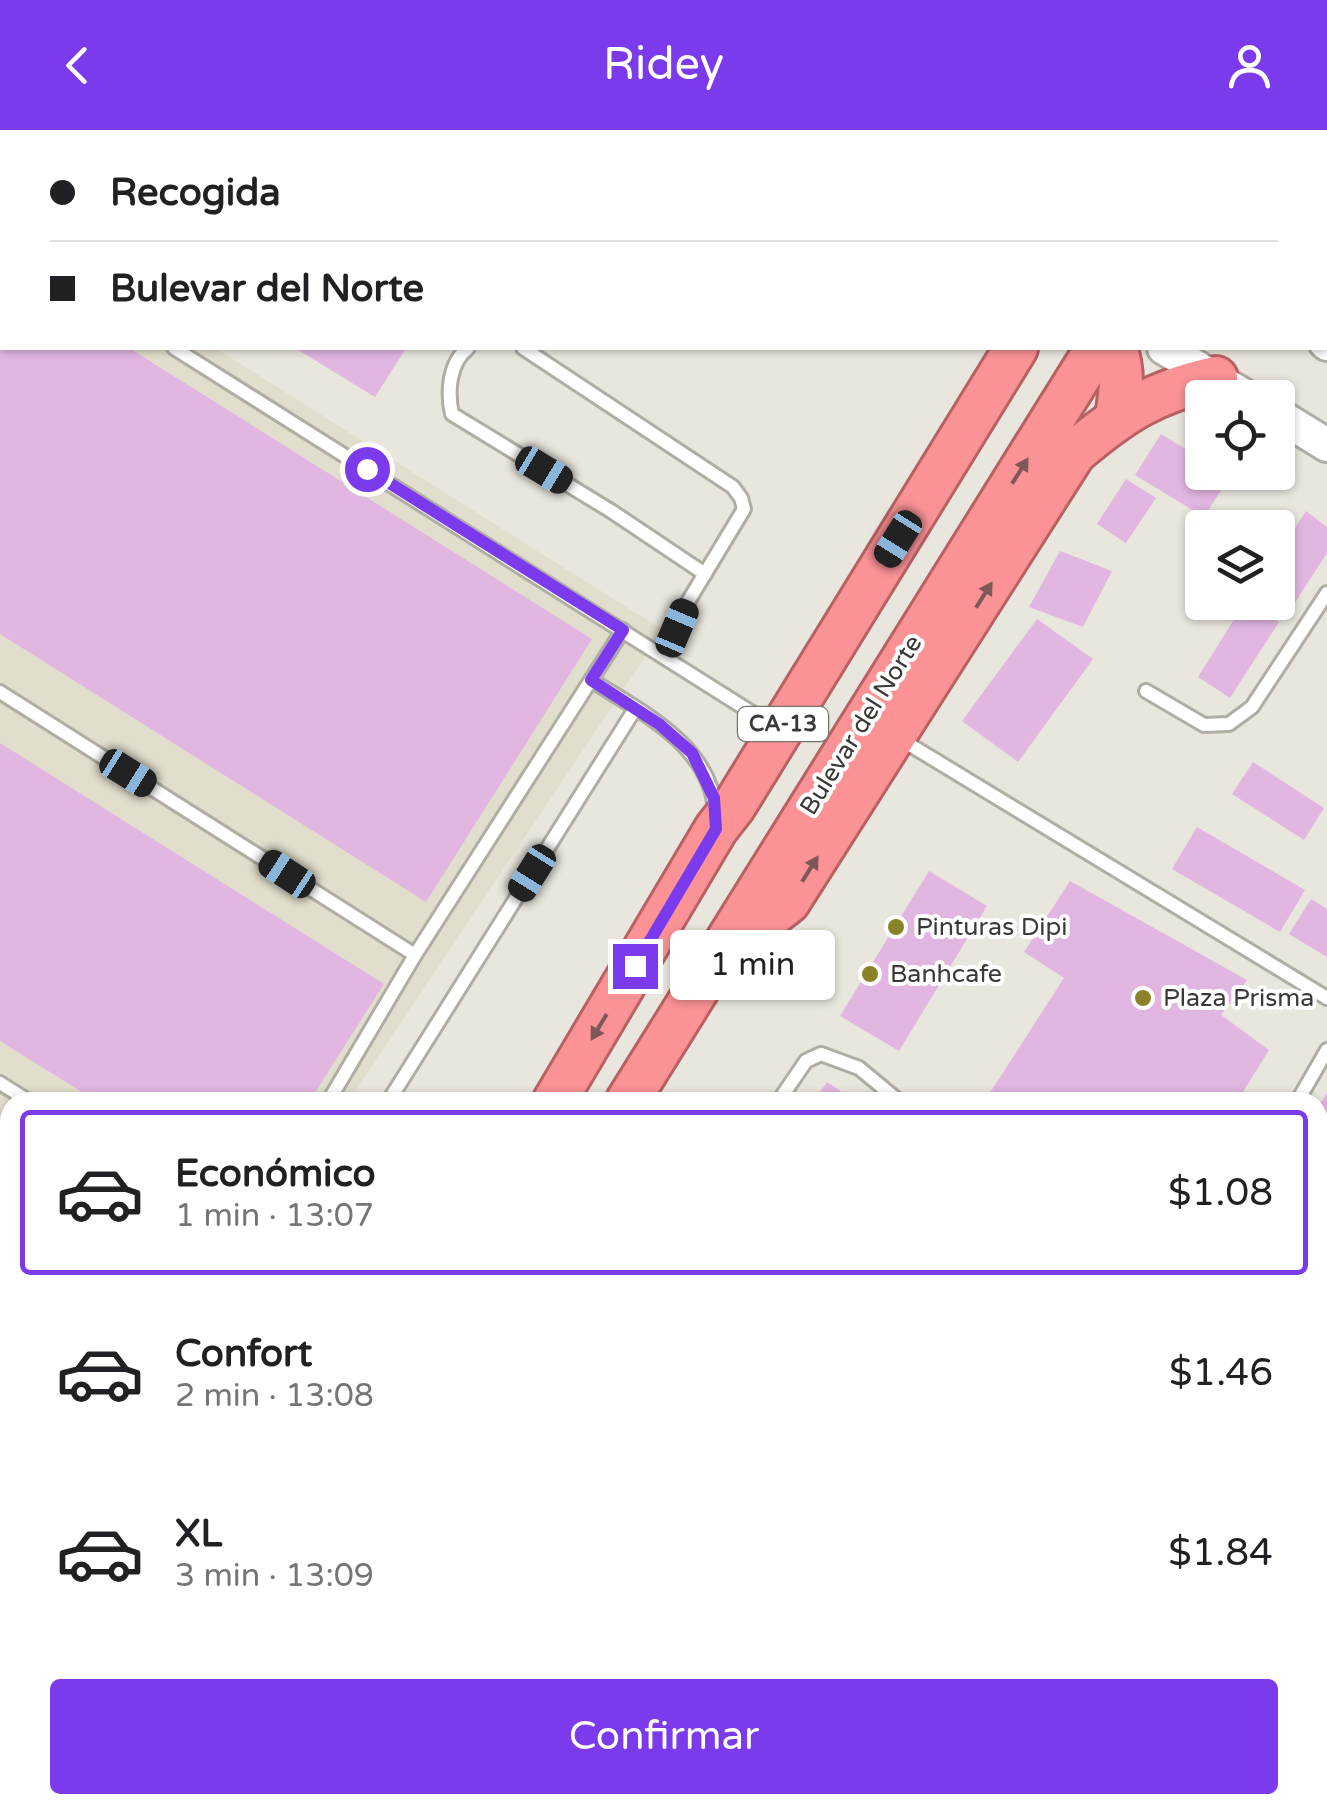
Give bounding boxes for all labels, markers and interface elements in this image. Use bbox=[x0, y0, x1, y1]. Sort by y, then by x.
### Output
icon: back bbox=[50, 38, 105, 93]
text: Ridey bbox=[603, 38, 724, 92]
icon: person bbox=[1222, 38, 1277, 93]
text: Recogida bbox=[110, 170, 281, 216]
text: Bulevar del Norte bbox=[110, 266, 424, 312]
map controls bbox=[1185, 380, 1295, 620]
button: locate bbox=[1185, 380, 1295, 490]
car bbox=[511, 442, 577, 498]
route start bbox=[345, 447, 390, 492]
one-way arrow bbox=[1010, 457, 1028, 485]
car bbox=[869, 506, 927, 572]
button: layers bbox=[1185, 510, 1295, 620]
one-way arrow bbox=[975, 581, 992, 609]
car bbox=[651, 595, 703, 661]
street label: Bulevar del Norte bbox=[794, 629, 928, 821]
road number: CA-13 bbox=[738, 707, 828, 741]
car bbox=[95, 744, 161, 802]
car bbox=[503, 840, 561, 906]
car bbox=[254, 845, 320, 903]
one-way arrow bbox=[800, 855, 818, 883]
place label: Pinturas Dipi bbox=[916, 912, 1067, 942]
marker: Pinturas Dipi bbox=[885, 916, 907, 938]
callout: 1 min bbox=[670, 931, 835, 1001]
route end bbox=[613, 944, 658, 989]
text: 1 min bbox=[710, 946, 795, 984]
place label: Banhcafe bbox=[890, 959, 1002, 989]
marker: Banhcafe bbox=[859, 963, 881, 985]
place label: Plaza Prisma bbox=[1163, 983, 1314, 1013]
marker: Plaza Prisma bbox=[1132, 987, 1154, 1009]
one-way arrow bbox=[590, 1013, 608, 1041]
icon: car bbox=[55, 1148, 145, 1238]
text: Económico bbox=[175, 1151, 376, 1197]
text: $1.08 bbox=[1168, 1170, 1273, 1216]
text: 1 min · 13:07 bbox=[175, 1197, 374, 1235]
icon: car bbox=[55, 1328, 145, 1418]
text: Confort bbox=[175, 1331, 312, 1377]
text: $1.46 bbox=[1169, 1350, 1273, 1396]
text: 2 min · 13:08 bbox=[175, 1377, 374, 1415]
icon: car bbox=[55, 1508, 145, 1598]
text: XL bbox=[175, 1511, 222, 1557]
text: $1.84 bbox=[1168, 1530, 1273, 1576]
text: 3 min · 13:09 bbox=[175, 1557, 374, 1595]
button: Confirmar bbox=[50, 1679, 1278, 1794]

